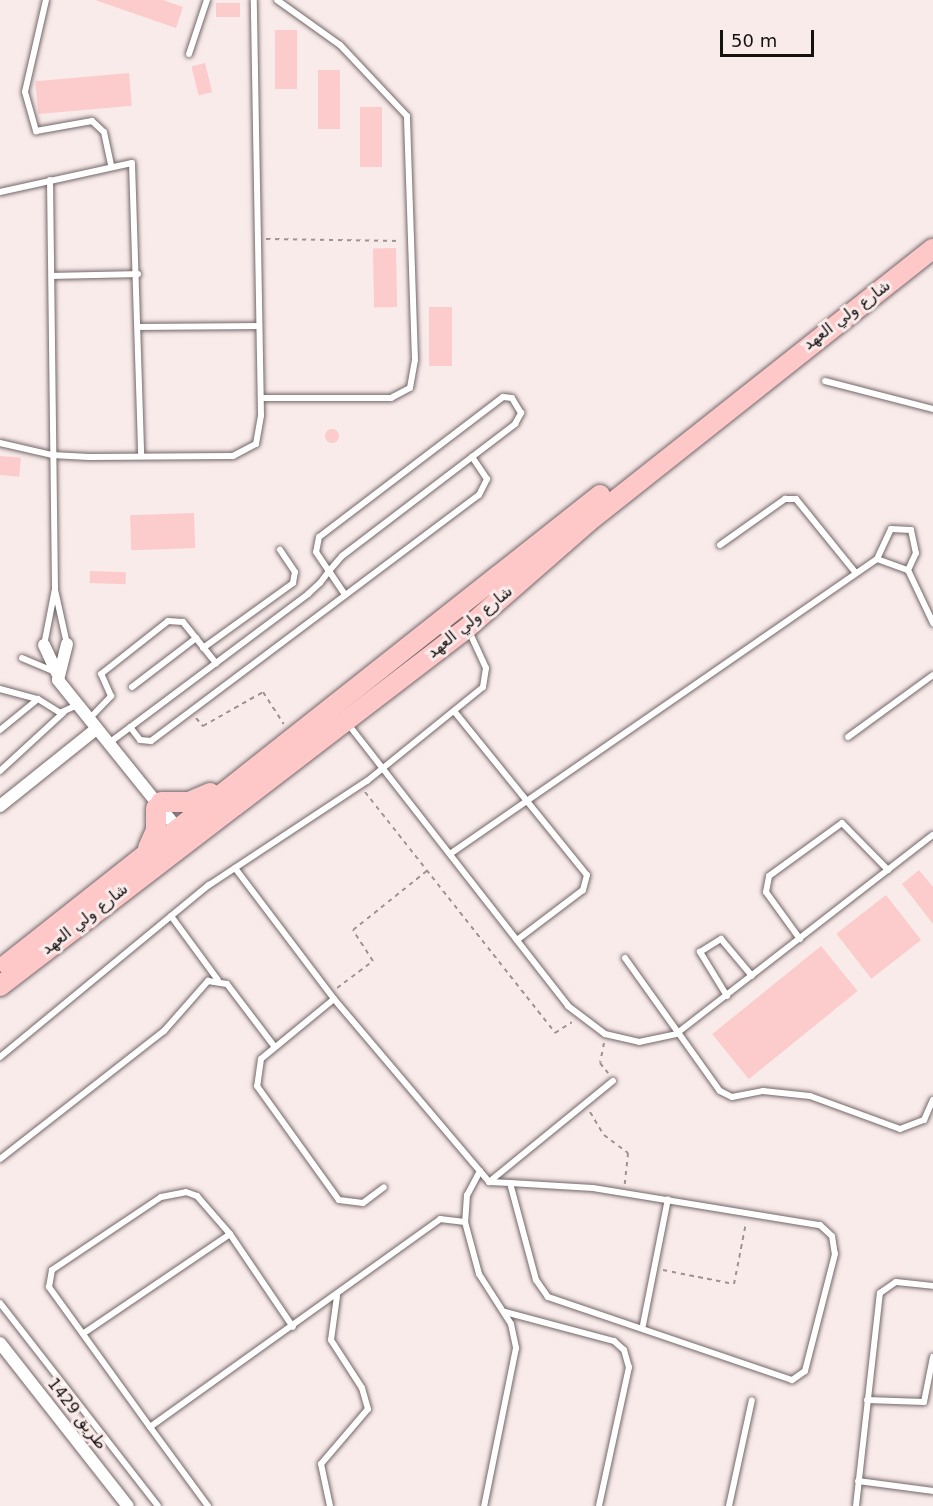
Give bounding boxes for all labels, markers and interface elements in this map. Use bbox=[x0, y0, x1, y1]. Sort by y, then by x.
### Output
scale bar bbox=[723, 18, 818, 56]
text: 50 m bbox=[731, 30, 777, 51]
street label: شارع ولي العهد bbox=[800, 276, 894, 354]
street label: شارع ولي العهد bbox=[423, 582, 517, 662]
street label: شارع ولي العهد bbox=[38, 879, 132, 959]
street label: طريق 1429 bbox=[43, 1375, 111, 1453]

